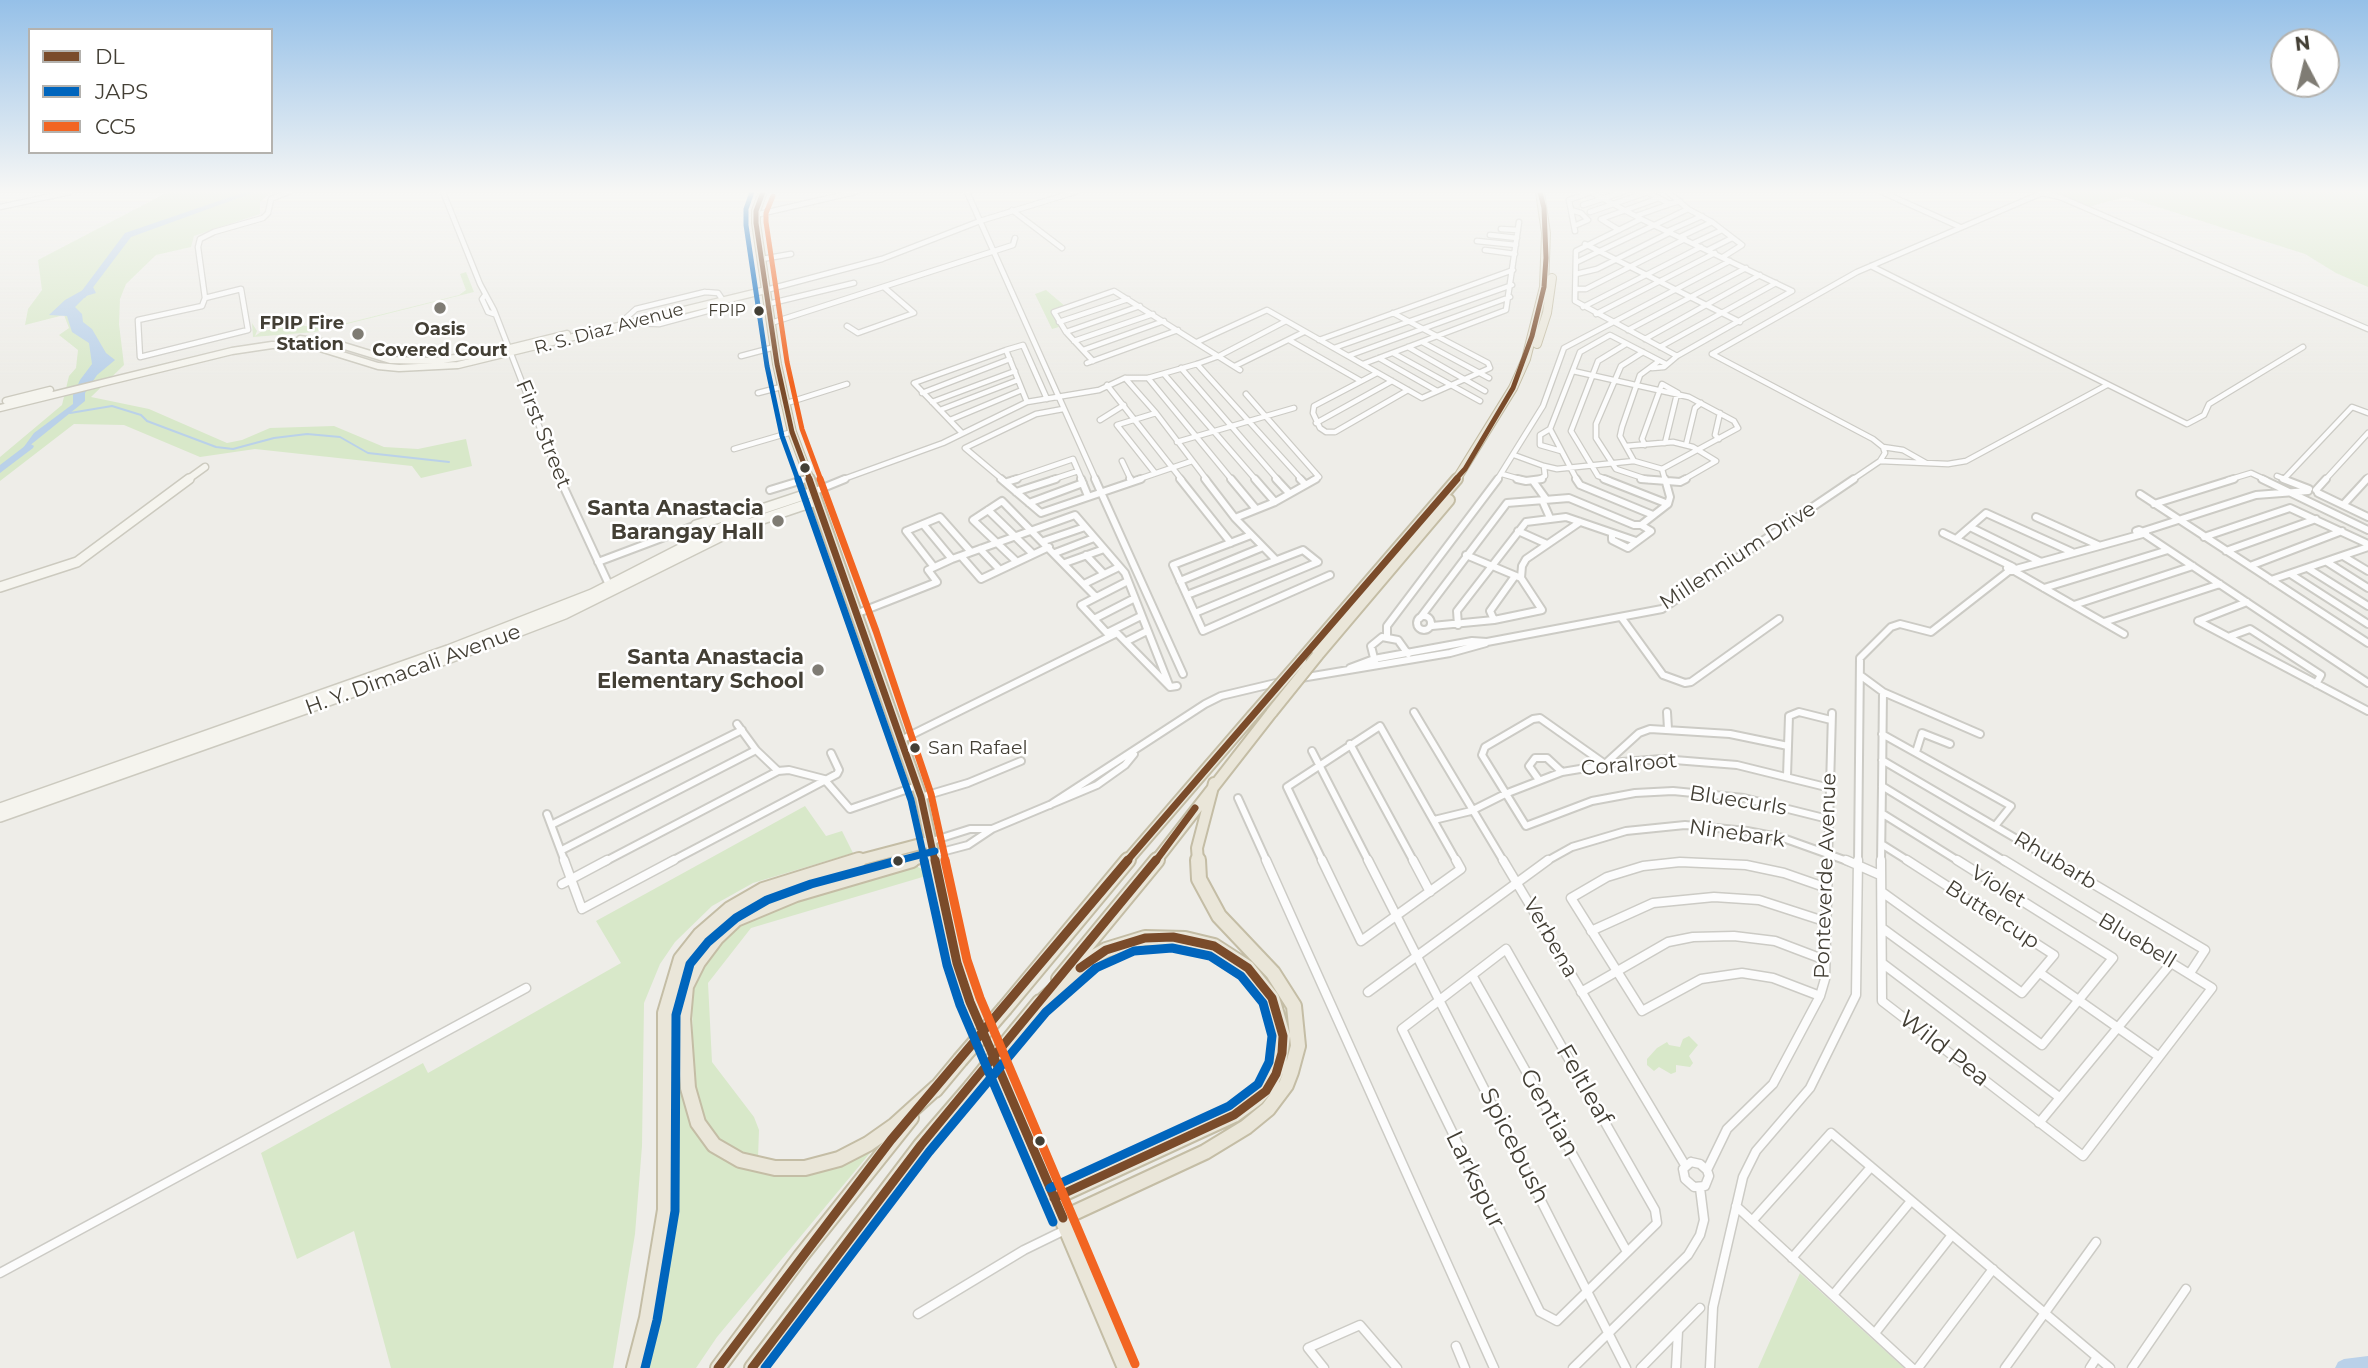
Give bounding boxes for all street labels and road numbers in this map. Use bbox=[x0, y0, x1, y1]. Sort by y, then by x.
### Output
street label: R. S. Diaz Avenue bbox=[532, 299, 686, 359]
street label: First Street bbox=[510, 376, 576, 492]
street label: Millennium Drive bbox=[1655, 496, 1821, 616]
street label: H. Y. Dimacali Avenue bbox=[302, 619, 524, 721]
street label: Coralroot bbox=[1580, 748, 1678, 782]
street label: Ponteverde Avenue bbox=[1810, 772, 1842, 980]
street label: Bluecurls bbox=[1687, 781, 1789, 821]
street label: Ninebark bbox=[1687, 815, 1787, 853]
street label: Rhubarb bbox=[2009, 826, 2101, 896]
street label: Violet bbox=[1966, 860, 2030, 914]
street label: Buttercup bbox=[1940, 875, 2044, 955]
street label: Verbena bbox=[1517, 894, 1583, 982]
street label: Bluebell bbox=[2093, 908, 2181, 974]
street label: Wild Pea bbox=[1893, 1005, 1995, 1093]
street label: Feltleaf bbox=[1549, 1040, 1619, 1130]
street label: Gentian bbox=[1513, 1064, 1585, 1162]
street label: Spicebush bbox=[1473, 1083, 1555, 1209]
street label: Larkspur bbox=[1439, 1126, 1511, 1234]

